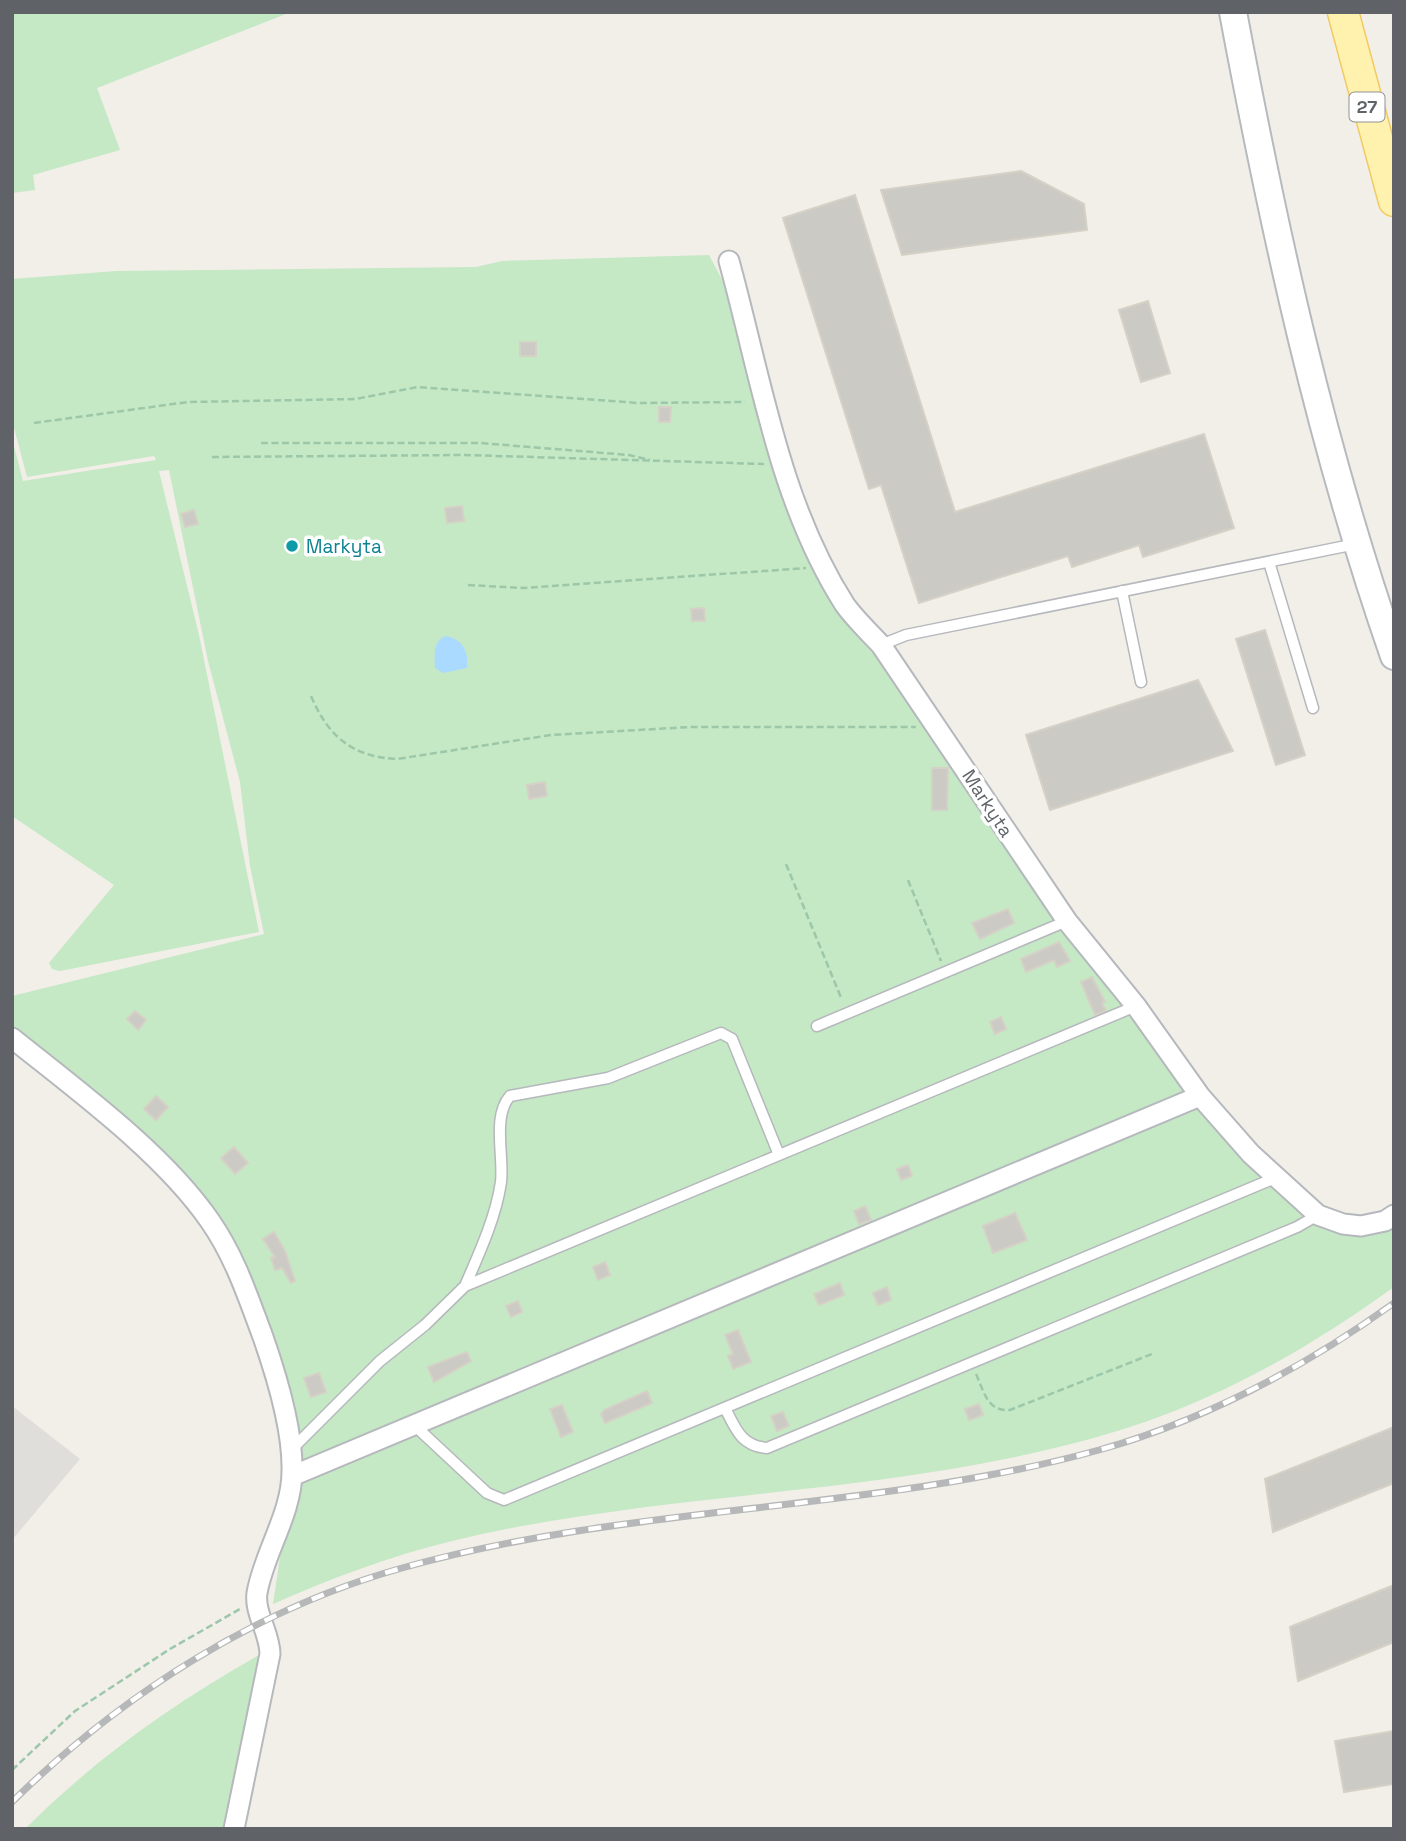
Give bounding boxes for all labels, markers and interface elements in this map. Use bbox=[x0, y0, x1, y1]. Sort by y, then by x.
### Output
road number: 27 bbox=[1350, 92, 1384, 122]
place label: Markyta bbox=[306, 534, 382, 559]
marker: Markyta bbox=[284, 538, 300, 554]
street label: Markyta bbox=[956, 765, 1019, 842]

